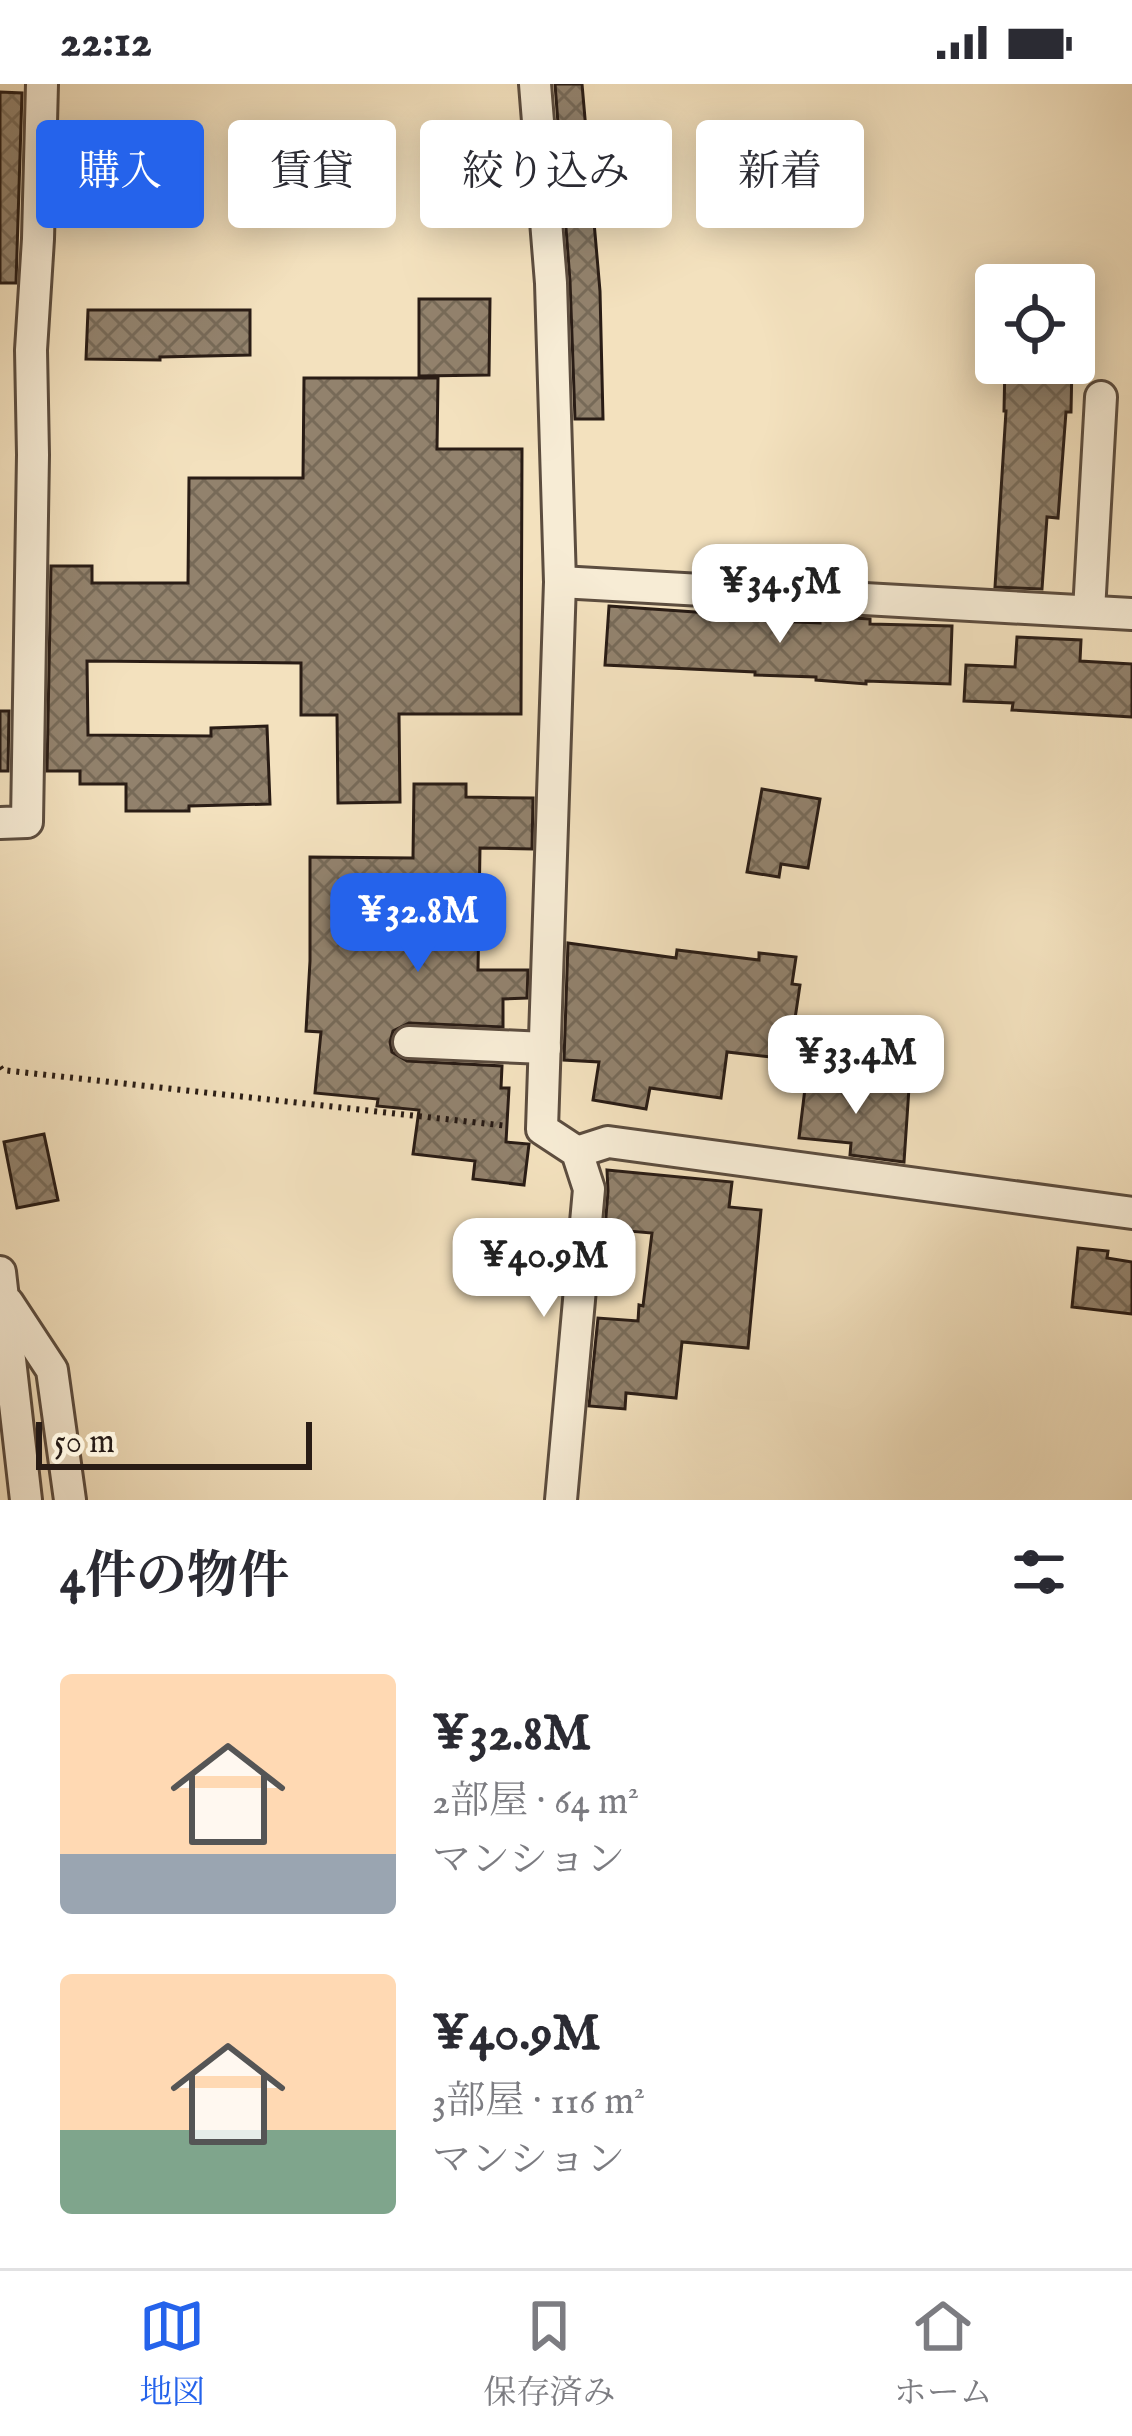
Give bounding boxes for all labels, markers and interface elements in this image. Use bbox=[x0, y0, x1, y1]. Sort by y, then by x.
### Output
text: 22:12 bbox=[60, 14, 152, 71]
chip: 購入 bbox=[36, 120, 204, 228]
chip: 賃貸 bbox=[228, 120, 396, 228]
chip: 絞り込み bbox=[420, 120, 672, 228]
chip: 新着 bbox=[696, 120, 864, 228]
map controls bbox=[975, 264, 1095, 384]
button: locate bbox=[975, 264, 1095, 384]
pin: ¥34.5M bbox=[682, 544, 878, 646]
text: ¥34.5M bbox=[719, 558, 841, 607]
pin: ¥32.8M bbox=[320, 873, 516, 975]
text: ¥32.8M bbox=[357, 887, 479, 936]
pin: ¥33.4M bbox=[758, 1015, 954, 1117]
text: ¥33.4M bbox=[795, 1029, 917, 1078]
pin: ¥40.9M bbox=[446, 1218, 642, 1320]
text: ¥40.9M bbox=[480, 1232, 608, 1281]
scale bar bbox=[36, 1416, 312, 1469]
text: 50 m bbox=[54, 1422, 115, 1464]
icon: filters bbox=[1006, 1539, 1072, 1605]
text: 4件の物件 bbox=[60, 1546, 289, 1611]
text: ¥32.8M bbox=[432, 1703, 591, 1768]
icon: home bbox=[156, 1722, 300, 1866]
text: 2部屋 · 64 m² bbox=[432, 1778, 639, 1827]
text: マンション bbox=[432, 1837, 625, 1886]
text: ¥40.9M bbox=[432, 2003, 600, 2068]
icon: home bbox=[156, 2022, 300, 2166]
text: 3部屋 · 116 m² bbox=[432, 2078, 645, 2127]
text: マンション bbox=[432, 2137, 625, 2186]
tab: 地図 bbox=[139, 2293, 205, 2415]
tab: 保存済み bbox=[483, 2293, 615, 2415]
tab: ホーム bbox=[894, 2293, 993, 2415]

